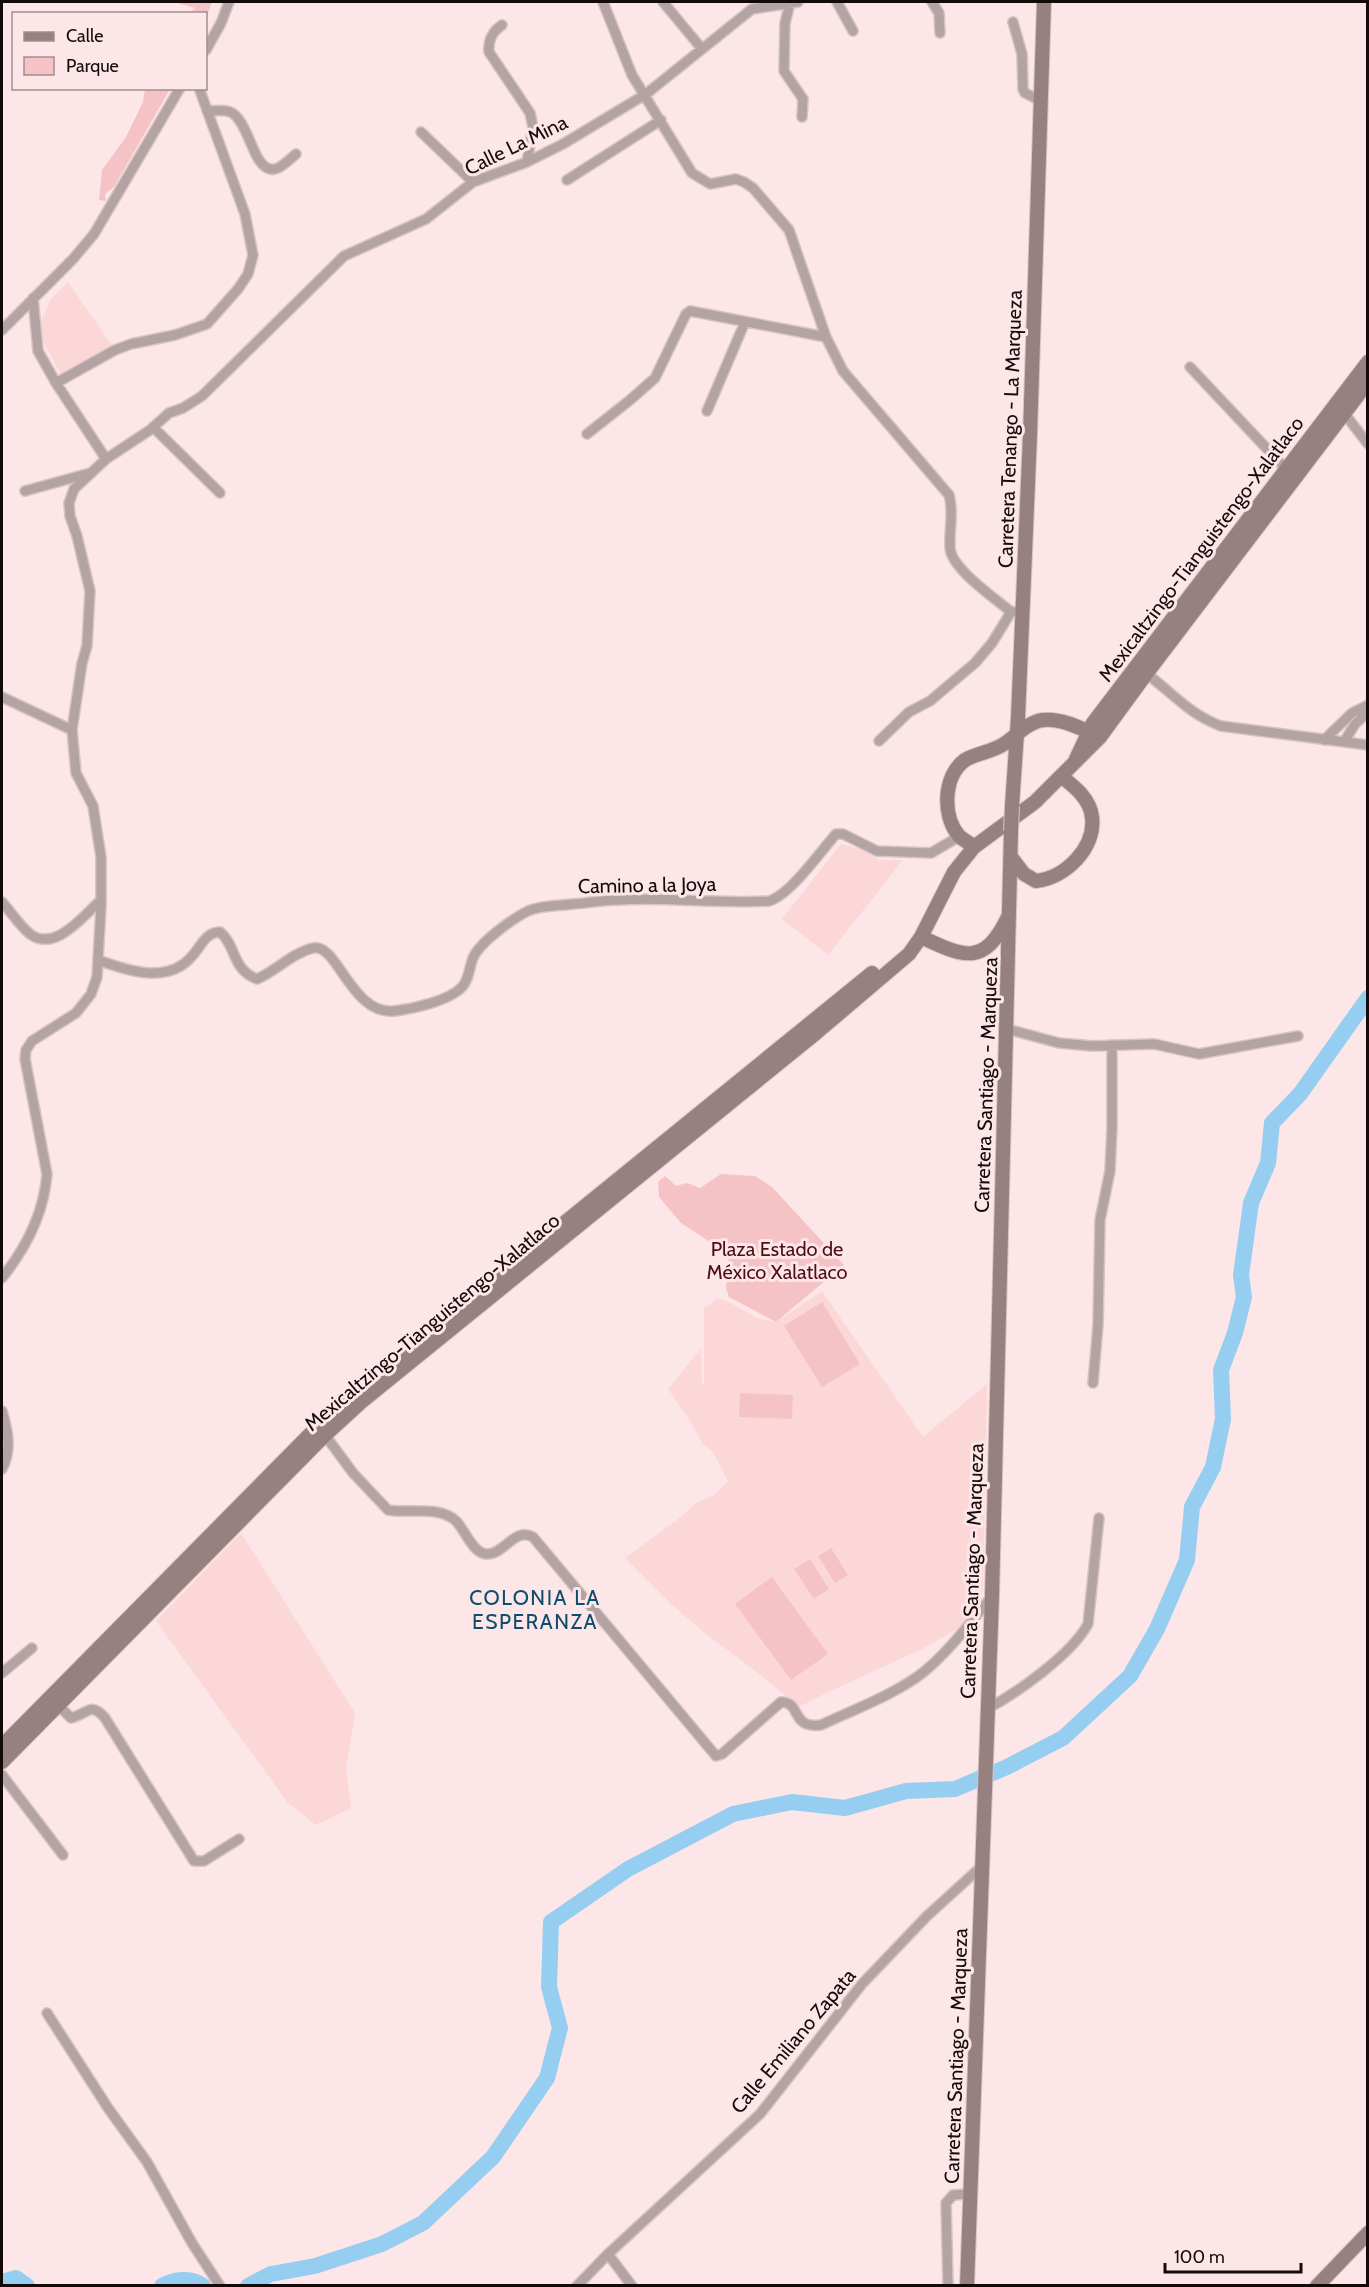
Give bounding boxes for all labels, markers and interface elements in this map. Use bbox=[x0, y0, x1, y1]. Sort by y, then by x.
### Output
legend bbox=[12, 12, 207, 90]
text: Calle bbox=[66, 25, 103, 47]
text: Parque bbox=[66, 55, 119, 77]
street label: Calle La Mina bbox=[461, 110, 572, 180]
street label: Carretera Tenango - La Marqueza bbox=[993, 289, 1027, 568]
street label: Mexicaltzingo-Tianguistengo-Xalatlaco bbox=[1093, 412, 1309, 686]
street label: Camino a la Joya bbox=[578, 872, 717, 898]
street label: Carretera Santiago - Marqueza bbox=[970, 956, 1002, 1213]
street label: Mexicaltzingo-Tianguistengo-Xalatlaco bbox=[300, 1208, 564, 1436]
park label: Plaza Estado de México Xalatlaco bbox=[707, 1237, 847, 1284]
street label: Carretera Santiago - Marqueza bbox=[956, 1442, 988, 1699]
district label: COLONIA LA ESPERANZA bbox=[469, 1585, 601, 1634]
street label: Carretera Santiago - Marqueza bbox=[940, 1927, 972, 2184]
street label: Calle Emiliano Zapata bbox=[726, 1964, 861, 2118]
scale bar bbox=[1165, 2236, 1302, 2274]
text: 100 m bbox=[1174, 2246, 1225, 2268]

